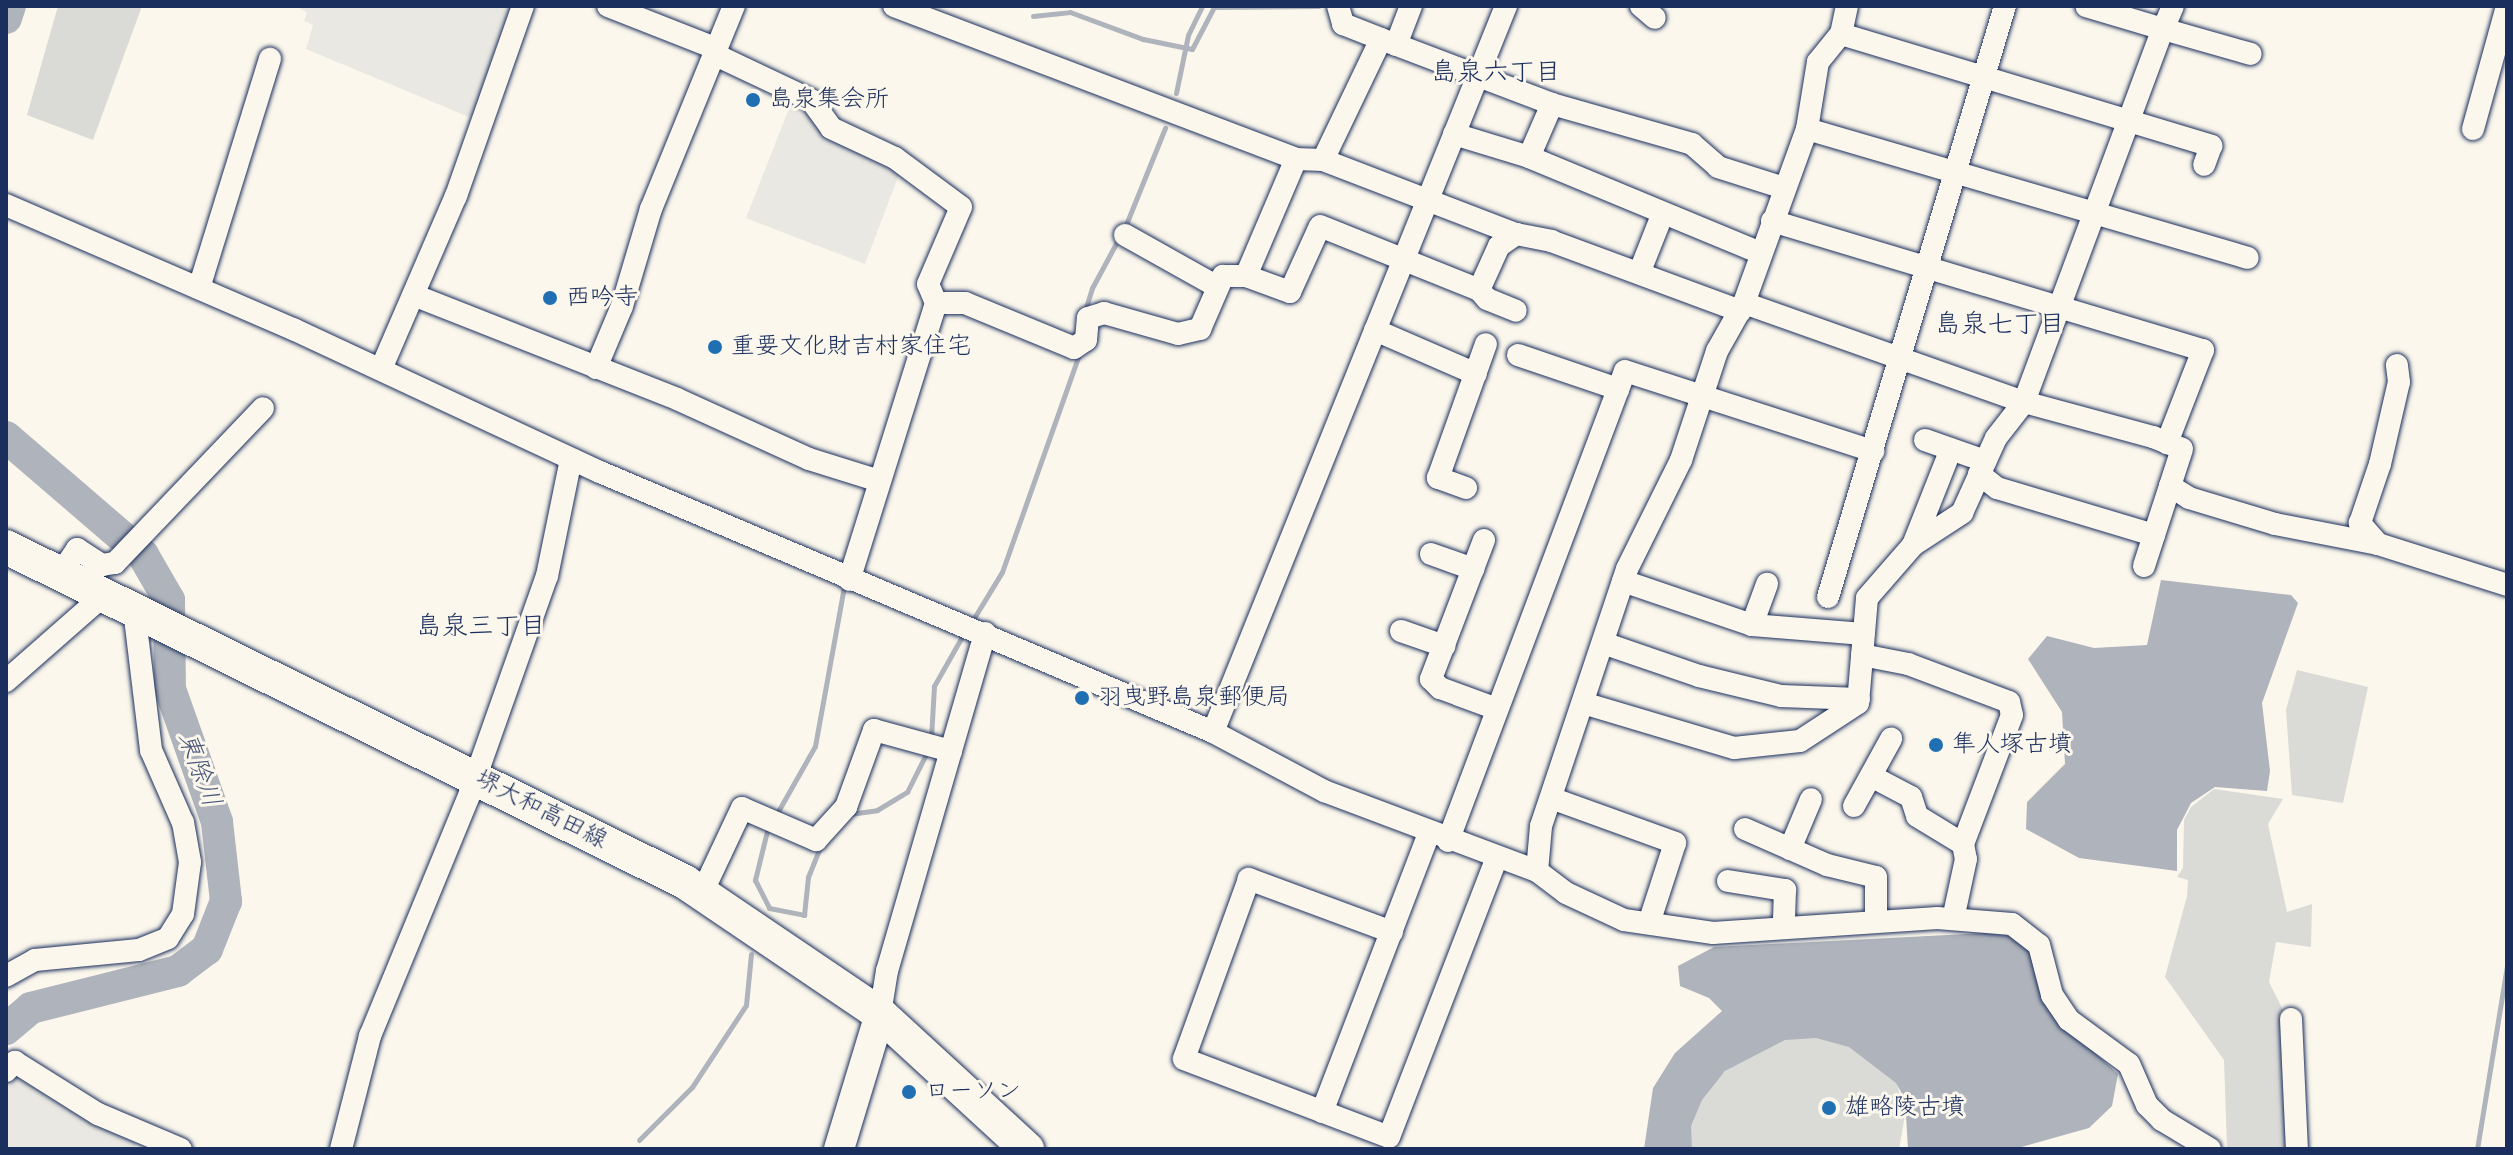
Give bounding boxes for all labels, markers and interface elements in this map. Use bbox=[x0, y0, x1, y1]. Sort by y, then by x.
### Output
district label: 島泉六丁目 bbox=[1431, 58, 1561, 90]
place label: 島泉集会所 bbox=[769, 86, 889, 114]
marker: 島泉集会所 bbox=[744, 91, 762, 109]
place label: 西吟寺 bbox=[566, 284, 638, 312]
marker: 西吟寺 bbox=[541, 289, 559, 307]
district label: 島泉七丁目 bbox=[1935, 310, 2065, 342]
place label: 重要文化財吉村家住宅 bbox=[731, 333, 971, 361]
marker: 重要文化財吉村家住宅 bbox=[706, 338, 724, 356]
district label: 島泉三丁目 bbox=[416, 612, 546, 644]
place label: 羽曳野島泉郵便局 bbox=[1098, 684, 1290, 712]
marker: 羽曳野島泉郵便局 bbox=[1073, 689, 1091, 707]
water label: 東除川 bbox=[170, 728, 226, 812]
place label: 隼人塚古墳 bbox=[1952, 731, 2072, 759]
marker: 隼人塚古墳 bbox=[1927, 736, 1945, 754]
street label: 堺大和高田線 bbox=[470, 764, 612, 856]
place label: ローソン bbox=[925, 1078, 1021, 1106]
marker: ローソン bbox=[900, 1083, 918, 1101]
place label: 雄略陵古墳 bbox=[1845, 1094, 1965, 1122]
marker: 雄略陵古墳 bbox=[1820, 1099, 1838, 1117]

